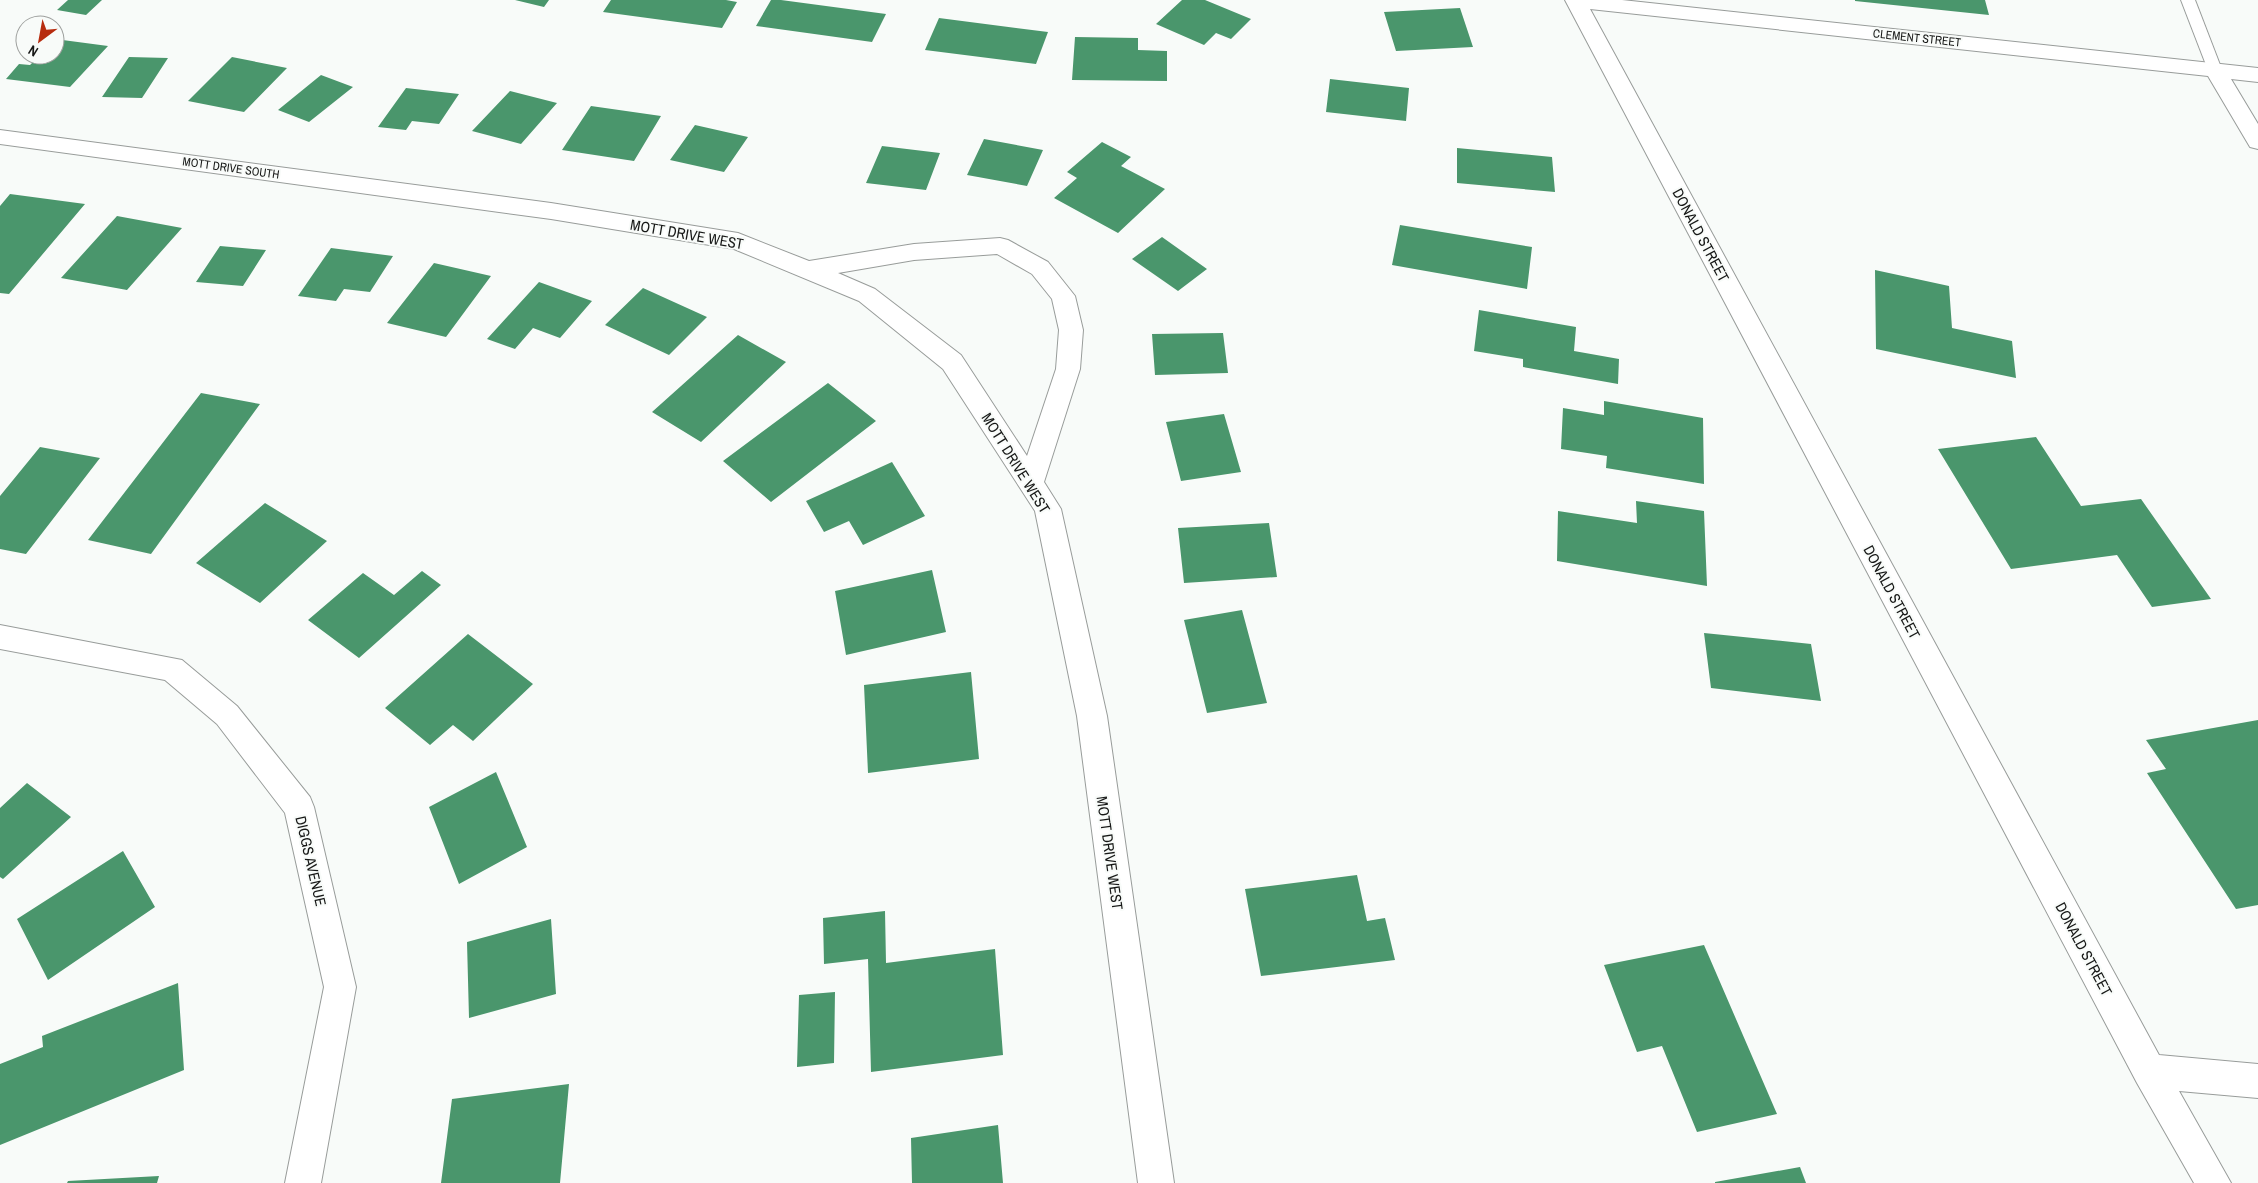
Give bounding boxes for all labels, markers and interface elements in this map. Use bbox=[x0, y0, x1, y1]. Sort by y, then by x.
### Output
north arrow bbox=[15, 15, 65, 65]
street label: CLEMENT STREET bbox=[1872, 25, 1962, 51]
text: N bbox=[25, 41, 41, 61]
street label: MOTT DRIVE SOUTH bbox=[182, 153, 280, 183]
street label: DONALD STREET bbox=[1668, 185, 1735, 286]
street label: MOTT DRIVE WEST bbox=[629, 214, 746, 254]
street label: MOTT DRIVE WEST bbox=[977, 409, 1056, 518]
street label: DONALD STREET bbox=[1859, 542, 1926, 643]
street label: MOTT DRIVE WEST bbox=[1092, 795, 1128, 912]
street label: DIGGS AVENUE bbox=[290, 814, 332, 908]
street label: DONALD STREET bbox=[2051, 899, 2118, 1000]

